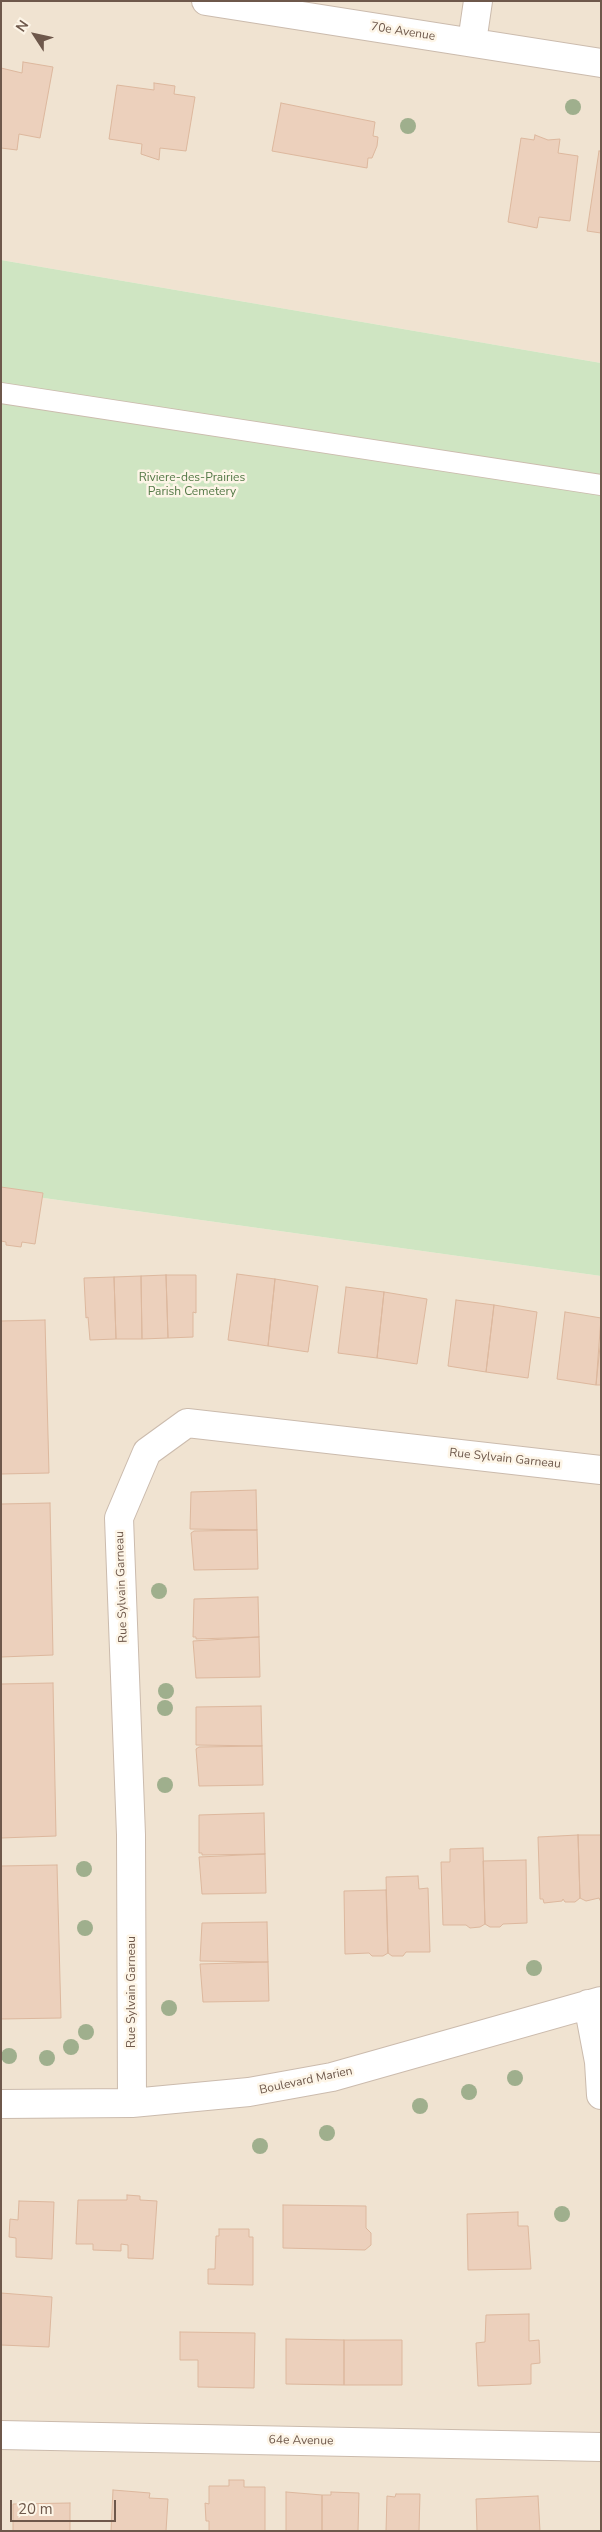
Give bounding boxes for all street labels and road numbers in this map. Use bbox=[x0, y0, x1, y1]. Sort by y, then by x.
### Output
street label: 70e Avenue bbox=[370, 20, 436, 44]
street label: Rue Sylvain Garneau bbox=[449, 1446, 561, 1472]
street label: Rue Sylvain Garneau bbox=[113, 1531, 131, 1643]
street label: Rue Sylvain Garneau bbox=[125, 1936, 139, 2048]
street label: Boulevard Marien bbox=[258, 2064, 354, 2098]
street label: 64e Avenue bbox=[269, 2433, 333, 2449]

